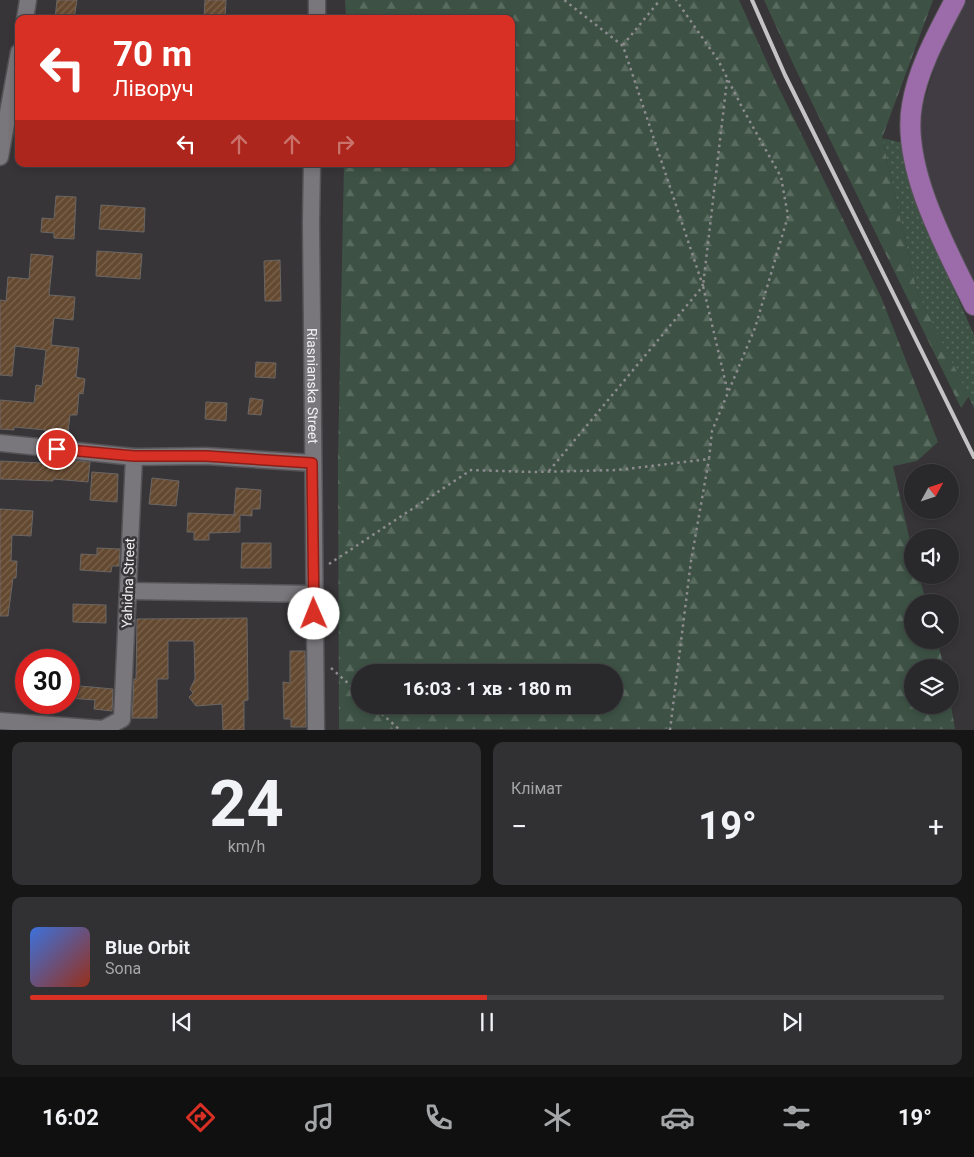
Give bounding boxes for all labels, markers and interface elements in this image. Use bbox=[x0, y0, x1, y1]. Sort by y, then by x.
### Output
text: 70 m bbox=[113, 34, 192, 75]
icon: left bbox=[30, 35, 95, 100]
text: Ліворуч bbox=[113, 76, 194, 101]
icon: left bbox=[172, 130, 200, 158]
icon: ahead bbox=[225, 130, 253, 158]
icon: ahead bbox=[278, 130, 306, 158]
icon: right bbox=[331, 130, 359, 158]
street label: Riasnianska Street bbox=[304, 328, 321, 444]
pin bbox=[36, 428, 78, 470]
icon: arrive bbox=[43, 435, 71, 463]
north arrow bbox=[904, 464, 959, 519]
map controls bbox=[904, 464, 959, 714]
button: sound bbox=[904, 529, 959, 584]
street label: Yahidna Street bbox=[118, 537, 138, 628]
position arrow bbox=[287, 587, 339, 639]
button: search bbox=[904, 594, 959, 649]
speed limit sign: 30 bbox=[15, 649, 80, 714]
button: layers bbox=[904, 659, 959, 714]
text: 16:03 · 1 хв · 180 m bbox=[402, 677, 572, 700]
text: 24 bbox=[209, 766, 284, 842]
text: Клімат bbox=[511, 779, 563, 798]
text: 19° bbox=[698, 804, 757, 848]
text: − bbox=[511, 810, 527, 843]
text: + bbox=[928, 810, 944, 843]
text: km/h bbox=[228, 837, 265, 856]
text: Blue Orbit bbox=[105, 936, 190, 959]
text: Sona bbox=[105, 959, 141, 978]
icon: previous bbox=[168, 1008, 196, 1036]
icon: pause bbox=[473, 1008, 501, 1036]
icon: next bbox=[778, 1008, 806, 1036]
icon: directions bbox=[183, 1100, 218, 1135]
icon: music bbox=[302, 1100, 337, 1135]
icon: phone bbox=[421, 1100, 456, 1135]
icon: climate bbox=[540, 1100, 575, 1135]
icon: car bbox=[660, 1100, 695, 1135]
icon: filters bbox=[779, 1100, 814, 1135]
text: 16:02 bbox=[42, 1105, 99, 1130]
text: 19° bbox=[898, 1105, 932, 1130]

